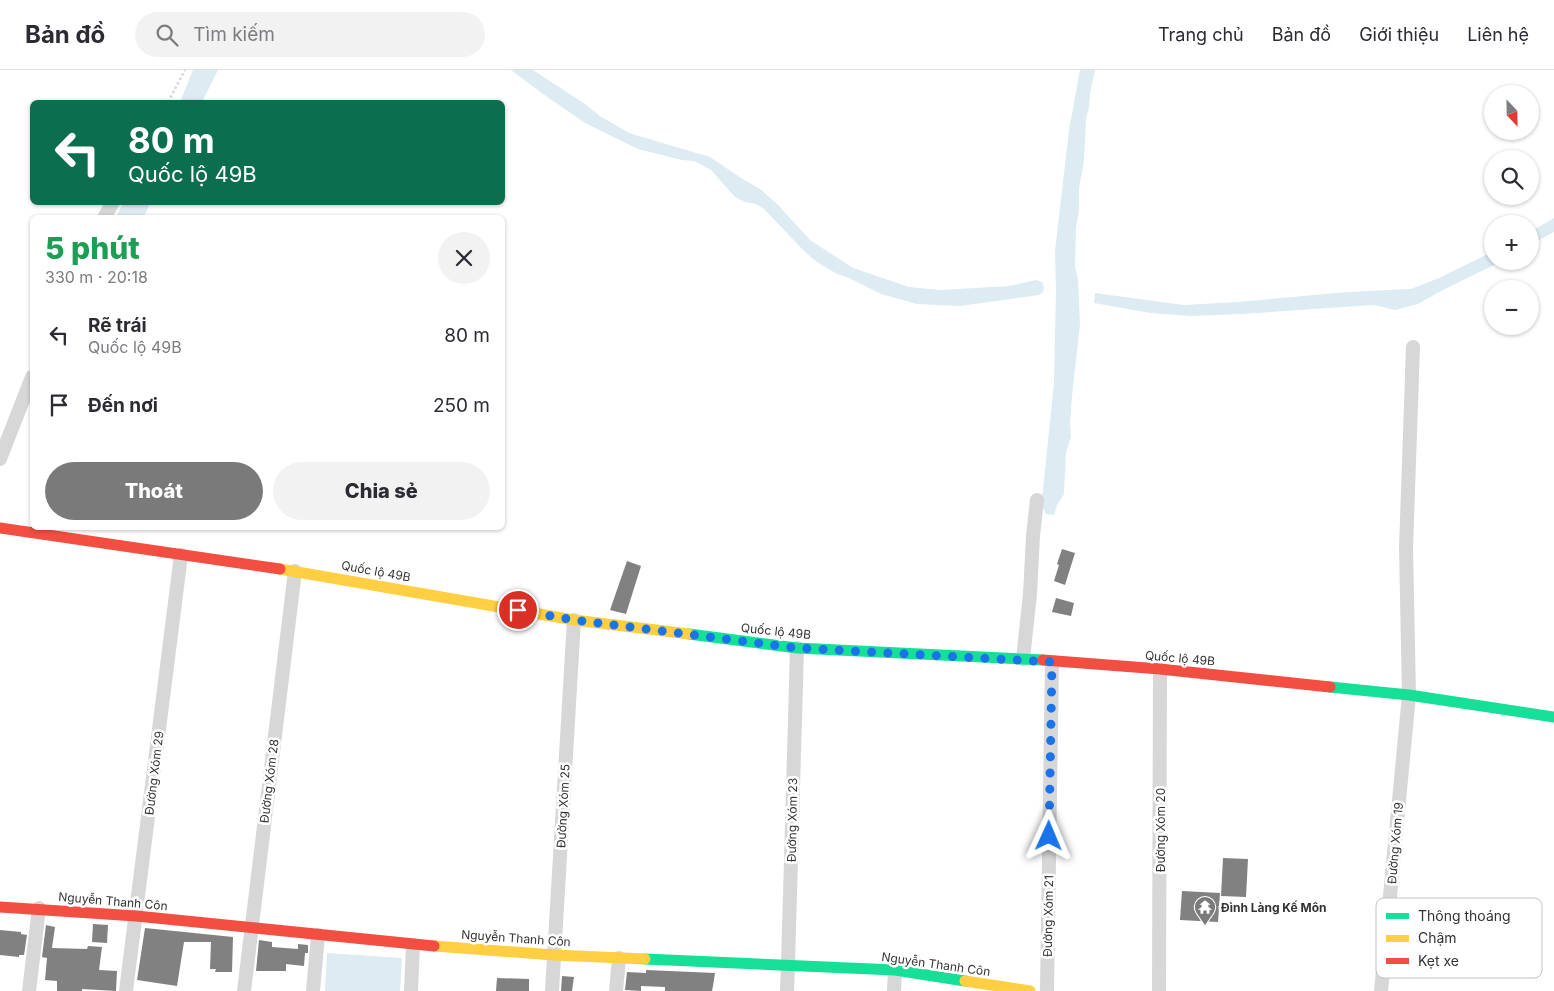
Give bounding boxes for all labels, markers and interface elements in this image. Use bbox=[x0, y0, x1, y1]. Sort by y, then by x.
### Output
search box bbox=[135, 12, 485, 57]
text: Bản đồ bbox=[25, 20, 105, 49]
icon: search bbox=[153, 21, 181, 49]
text: Tìm kiếm bbox=[193, 23, 275, 46]
text: Trang chủ bbox=[1158, 24, 1244, 45]
text: Bản đồ bbox=[1272, 24, 1331, 45]
text: Giới thiệu bbox=[1359, 24, 1439, 45]
text: Liên hệ bbox=[1467, 24, 1529, 45]
north arrow bbox=[1484, 85, 1539, 140]
map controls bbox=[1484, 85, 1539, 335]
text: 80 m bbox=[128, 119, 215, 161]
icon: left bbox=[45, 120, 110, 185]
button: search bbox=[1484, 150, 1539, 205]
text: Quốc lộ 49B bbox=[128, 161, 257, 187]
button: + bbox=[1484, 215, 1539, 270]
text: 5 phút bbox=[45, 230, 140, 266]
button: close bbox=[438, 232, 490, 284]
text: 330 m · 20:18 bbox=[45, 267, 148, 287]
button: − bbox=[1484, 280, 1539, 335]
text: Rẽ trái bbox=[88, 314, 147, 337]
icon: left bbox=[45, 321, 73, 349]
text: 80 m bbox=[444, 324, 490, 347]
text: Quốc lộ 49B bbox=[88, 337, 182, 357]
icon: arrive bbox=[45, 391, 73, 419]
text: Đến nơi bbox=[88, 394, 158, 417]
text: 250 m bbox=[433, 394, 490, 417]
button: Thoát bbox=[45, 462, 263, 520]
button: Chia sẻ bbox=[273, 462, 490, 520]
street label: Quốc lộ 49B bbox=[340, 558, 412, 585]
pin bbox=[497, 589, 539, 631]
icon: arrive bbox=[504, 596, 532, 624]
street label: Quốc lộ 49B bbox=[740, 620, 812, 642]
street label: Quốc lộ 49B bbox=[1144, 647, 1216, 669]
street label: Đường Xóm 29 bbox=[141, 730, 167, 816]
street label: Đường Xóm 28 bbox=[256, 738, 282, 824]
street label: Đường Xóm 25 bbox=[553, 764, 573, 848]
street label: Đường Xóm 23 bbox=[784, 778, 800, 862]
street label: Đường Xóm 20 bbox=[1153, 788, 1168, 872]
street label: Đường Xóm 19 bbox=[1384, 802, 1406, 884]
position arrow bbox=[1022, 809, 1074, 861]
street label: Đường Xóm 21 bbox=[1040, 875, 1056, 957]
street label: Nguyễn Thanh Côn bbox=[58, 889, 168, 913]
temple icon: Đình Làng Kế Môn bbox=[1193, 895, 1217, 926]
legend bbox=[1376, 898, 1542, 978]
place label: Đình Làng Kế Môn bbox=[1221, 900, 1327, 915]
text: Thông thoáng bbox=[1418, 907, 1511, 924]
street label: Nguyễn Thanh Côn bbox=[461, 927, 571, 949]
text: Chậm bbox=[1418, 929, 1457, 946]
street label: Nguyễn Thanh Côn bbox=[881, 949, 991, 979]
text: Kẹt xe bbox=[1418, 952, 1459, 969]

